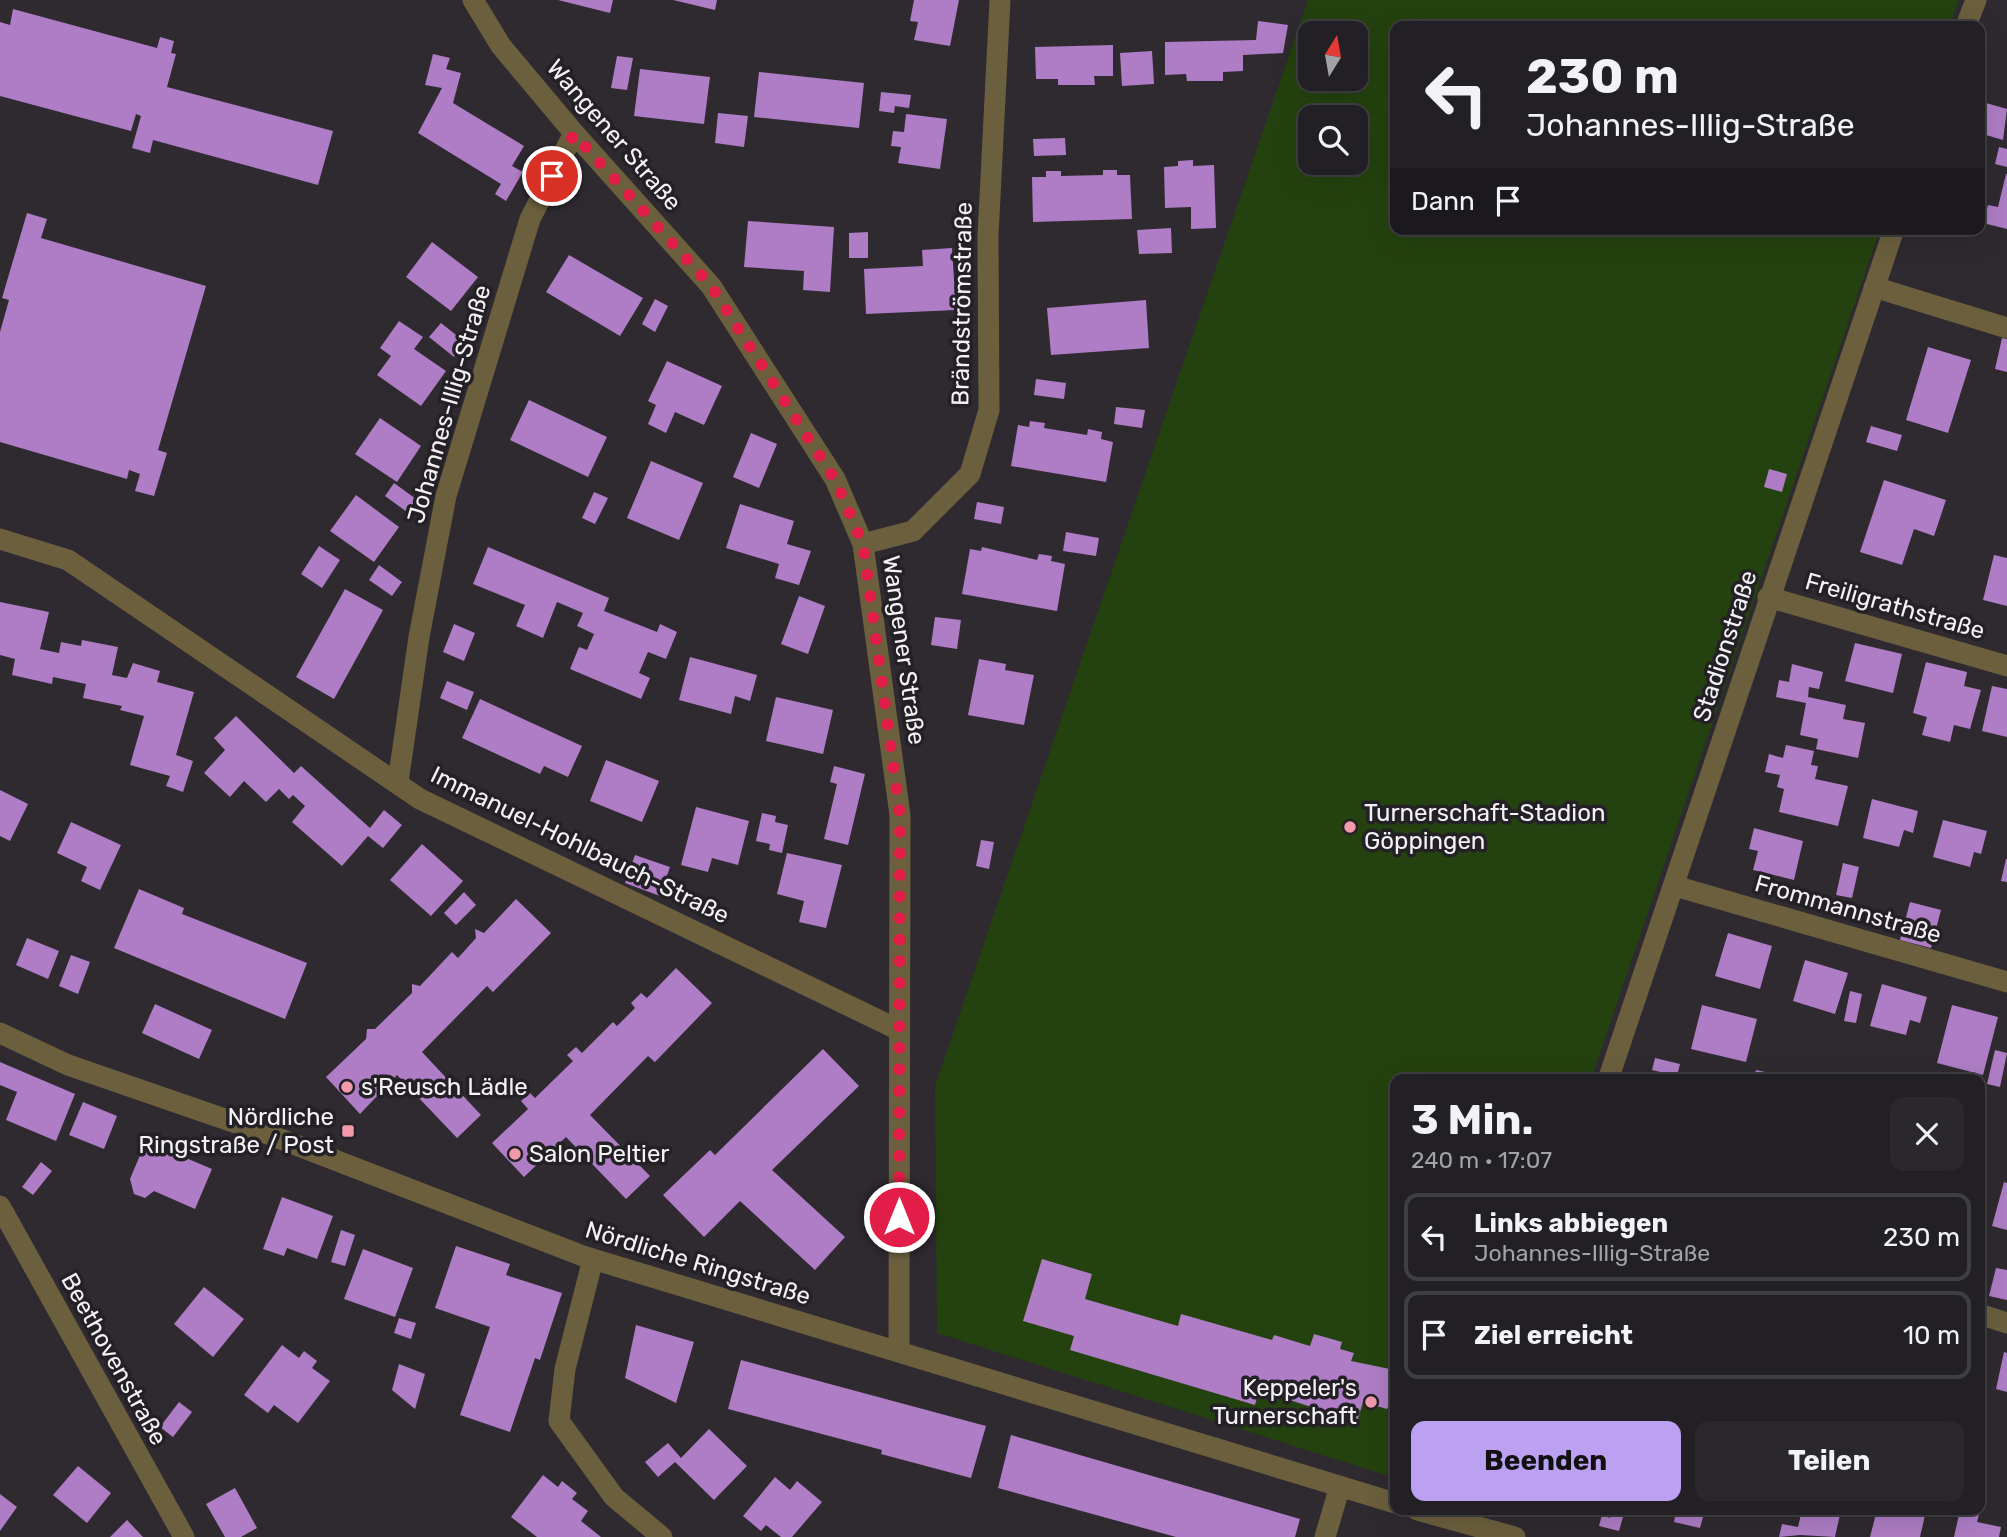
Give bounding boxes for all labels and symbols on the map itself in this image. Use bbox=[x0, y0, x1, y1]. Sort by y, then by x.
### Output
north arrow bbox=[1298, 21, 1368, 91]
street label: Wangener Straße bbox=[541, 54, 687, 216]
pin bbox=[522, 146, 582, 206]
street label: Brändströmstraße bbox=[946, 202, 978, 406]
street label: Johannes-Illig-Straße bbox=[402, 282, 496, 526]
street label: Wangener Straße bbox=[877, 554, 931, 746]
street label: Stadionstraße bbox=[1687, 567, 1763, 725]
street label: Freiligrathstraße bbox=[1802, 567, 1988, 645]
street label: Immanuel-Hohlbauch-Straße bbox=[426, 760, 734, 930]
place label: Turnerschaft-Stadion Göppingen bbox=[1364, 799, 1605, 855]
marker: Turnerschaft-Stadion Göppingen bbox=[1342, 819, 1358, 835]
street label: Frommannstraße bbox=[1752, 869, 1944, 949]
place label: s'Reusch Lädle bbox=[361, 1073, 528, 1101]
marker: s'Reusch Lädle bbox=[339, 1079, 355, 1095]
place label: Nördliche Ringstraße / Post bbox=[138, 1103, 334, 1159]
marker: Nördliche Ringstraße / Post bbox=[340, 1123, 356, 1139]
place label: Salon Peltier bbox=[529, 1140, 669, 1168]
marker: Salon Peltier bbox=[507, 1146, 523, 1162]
position arrow bbox=[862, 1180, 936, 1254]
street label: Nördliche Ringstraße bbox=[582, 1215, 814, 1311]
street label: Beethovenstraße bbox=[55, 1268, 173, 1450]
place label: Keppeler's Turnerschaft bbox=[1212, 1374, 1357, 1430]
marker: Keppeler's Turnerschaft bbox=[1363, 1394, 1379, 1410]

